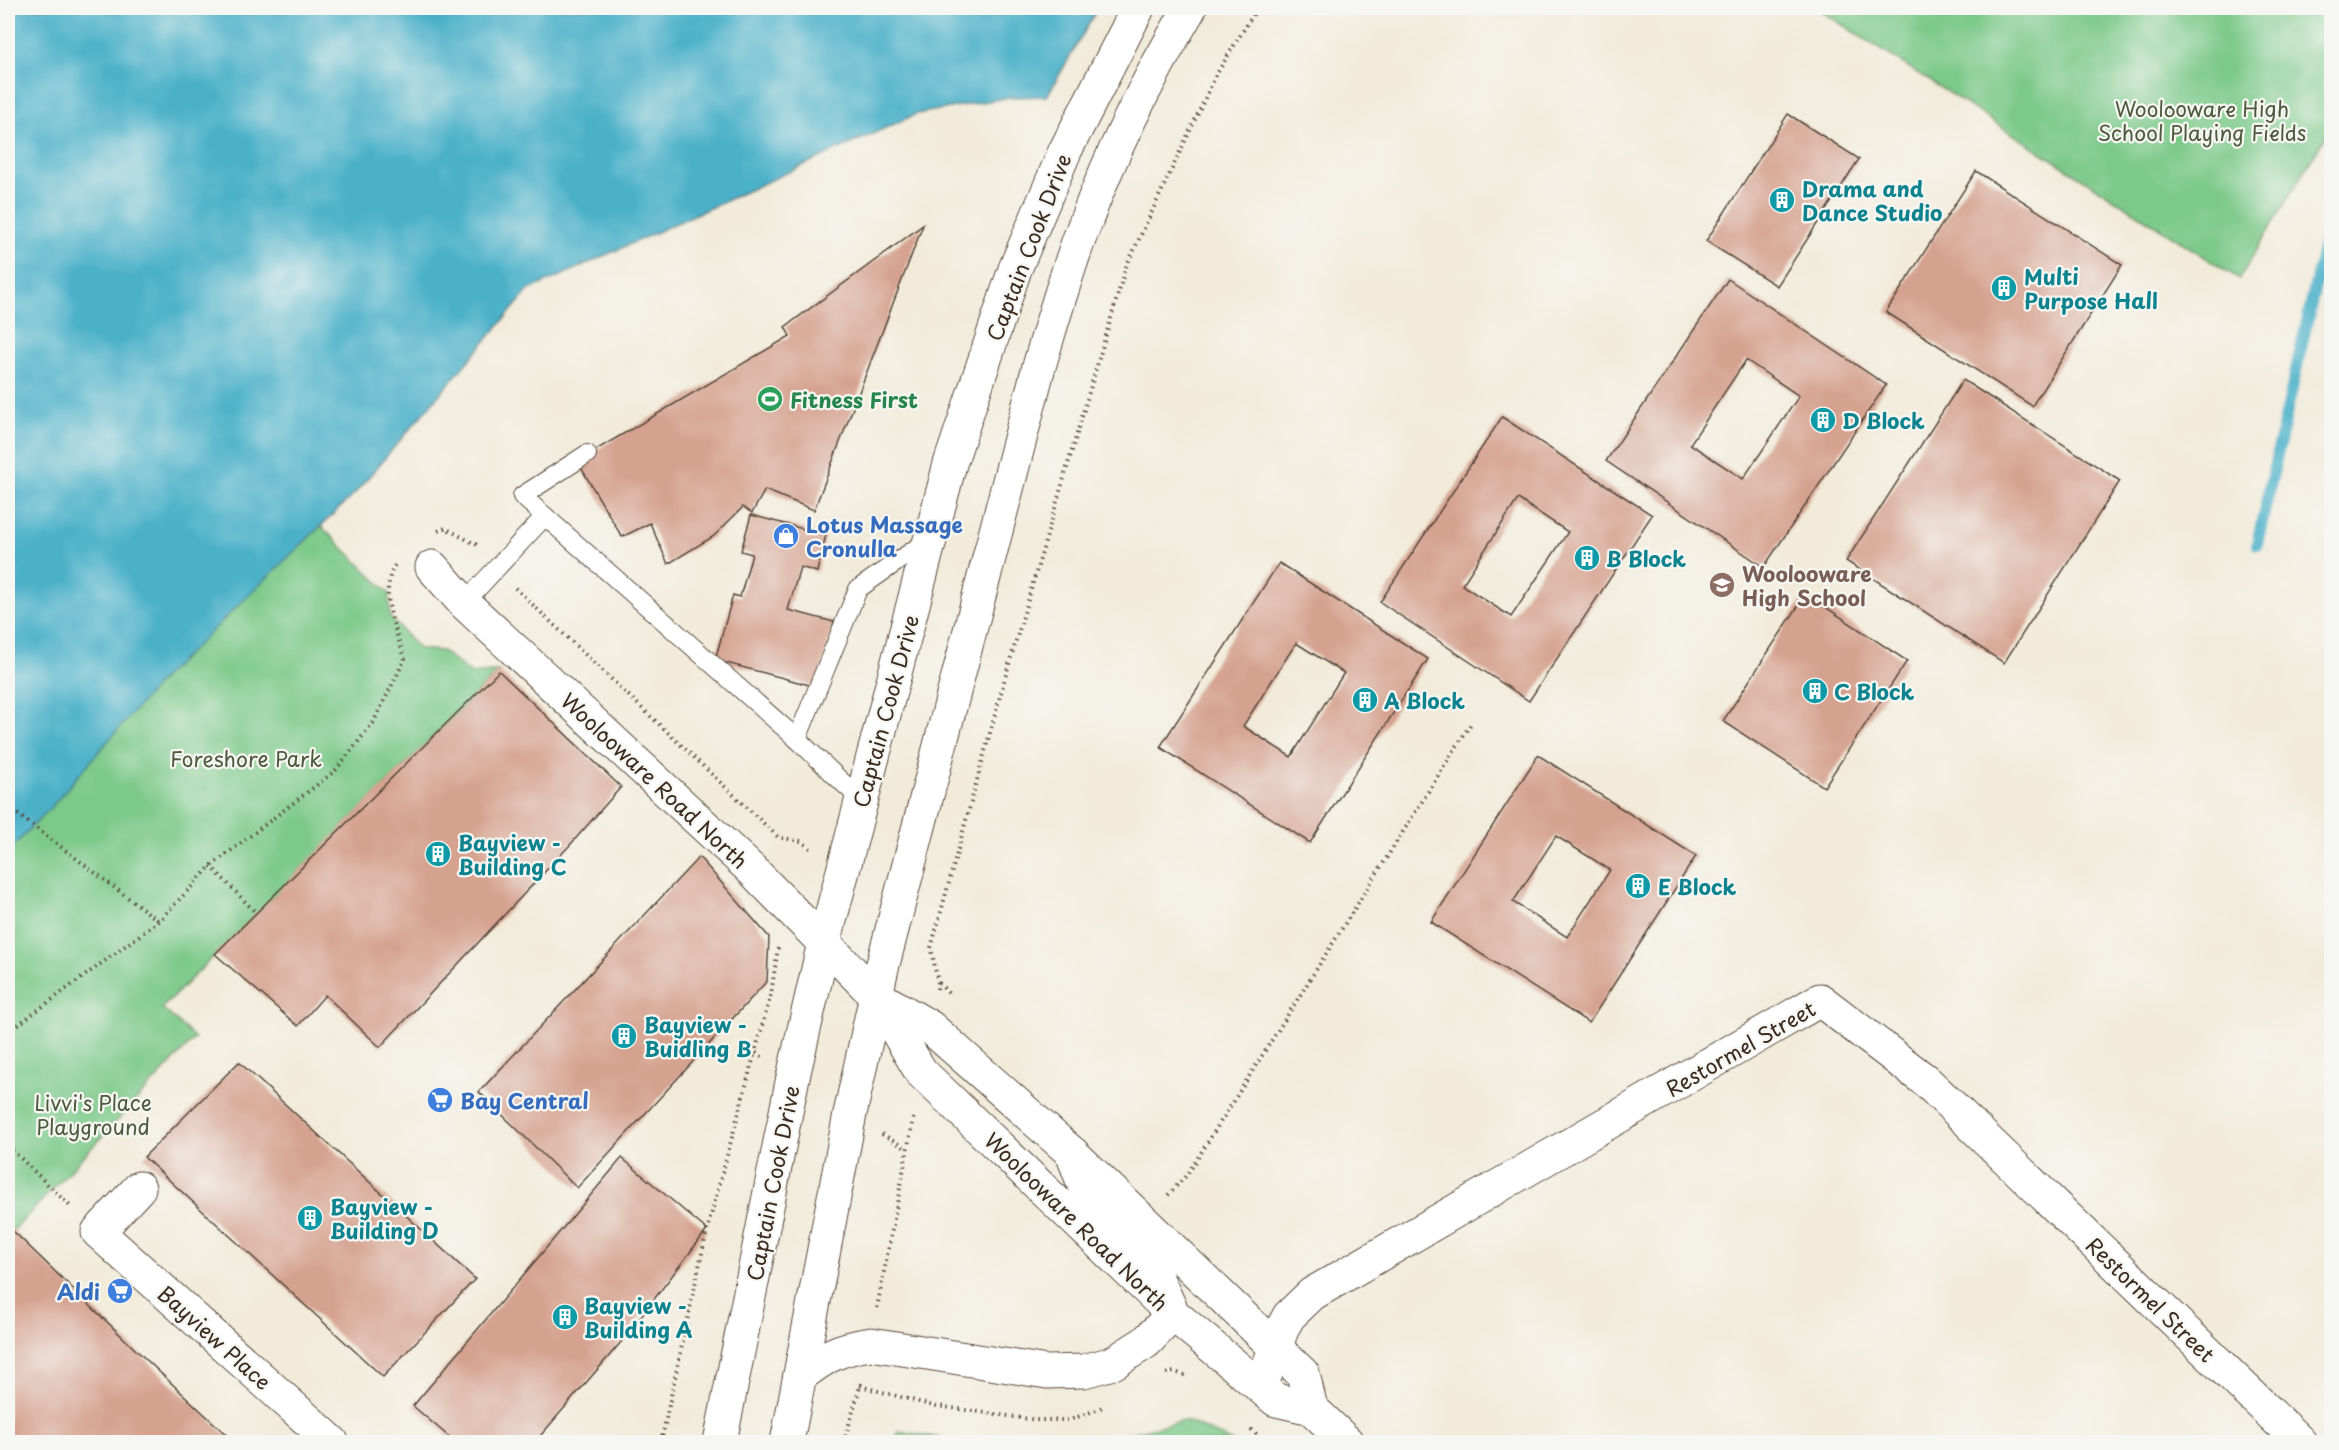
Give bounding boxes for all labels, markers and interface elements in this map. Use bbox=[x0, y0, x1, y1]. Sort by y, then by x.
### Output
park label: Woolooware High School Playing Fields bbox=[2098, 92, 2306, 148]
street label: Captain Cook Drive bbox=[978, 149, 1078, 345]
place label: Drama and Dance Studio bbox=[1802, 172, 1942, 228]
building icon: Drama and Dance Studio bbox=[1767, 185, 1797, 215]
place label: Multi Purpose Hall bbox=[2024, 260, 2158, 316]
building icon: Multi Purpose Hall bbox=[1989, 273, 2019, 303]
place label: Fitness First bbox=[790, 383, 918, 415]
sports icon: Fitness First bbox=[755, 384, 785, 414]
place label: D Block bbox=[1842, 404, 1925, 436]
building icon: D Block bbox=[1808, 405, 1838, 435]
place label: Lotus Massage Cronulla bbox=[806, 508, 963, 564]
shop icon: Lotus Massage Cronulla bbox=[771, 521, 801, 551]
place label: B Block bbox=[1606, 542, 1686, 574]
building icon: B Block bbox=[1572, 543, 1602, 573]
place label: Woolooware High School bbox=[1742, 557, 1872, 613]
school or university icon: Woolooware High School bbox=[1707, 570, 1737, 600]
street label: Captain Cook Drive bbox=[844, 611, 926, 811]
place label: C Block bbox=[1834, 675, 1915, 707]
building icon: C Block bbox=[1800, 676, 1830, 706]
place label: A Block bbox=[1383, 684, 1465, 716]
street label: Woolooware Road North bbox=[554, 685, 756, 875]
building icon: A Block bbox=[1350, 685, 1380, 715]
park label: Foreshore Park bbox=[170, 742, 322, 774]
place label: Bayview - Building C bbox=[458, 826, 567, 882]
building icon: Bayview - Building C bbox=[423, 839, 453, 869]
place label: E Block bbox=[1658, 870, 1736, 902]
building icon: E Block bbox=[1623, 871, 1653, 901]
street label: Restormel Street bbox=[1659, 992, 1821, 1104]
place label: Bayview - Buidling B bbox=[644, 1008, 752, 1064]
building icon: Bayview - Buidling B bbox=[609, 1021, 639, 1051]
street label: Captain Cook Drive bbox=[737, 1083, 807, 1283]
place label: Bay Central bbox=[460, 1084, 589, 1116]
supermarket icon: Bay Central bbox=[425, 1085, 455, 1115]
park label: Livvi's Place Playground bbox=[34, 1086, 152, 1142]
street label: Woolooware Road North bbox=[978, 1124, 1176, 1318]
place label: Bayview - Building D bbox=[330, 1190, 439, 1246]
building icon: Bayview - Building D bbox=[295, 1203, 325, 1233]
street label: Restormel Street bbox=[2079, 1229, 2223, 1369]
place label: Aldi bbox=[57, 1275, 100, 1307]
supermarket icon: Aldi bbox=[105, 1276, 135, 1306]
street label: Bayview Place bbox=[151, 1277, 279, 1397]
place label: Bayview - Building A bbox=[584, 1289, 693, 1345]
building icon: Bayview - Building A bbox=[550, 1302, 580, 1332]

